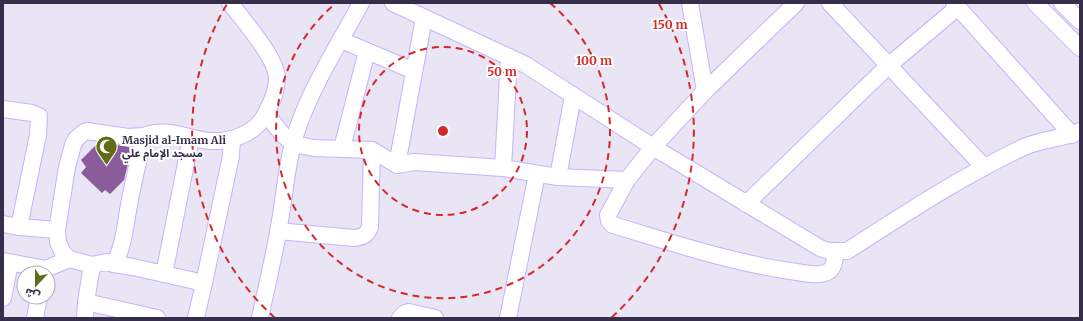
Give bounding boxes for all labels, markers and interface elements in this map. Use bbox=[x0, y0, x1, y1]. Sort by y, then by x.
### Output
text: 150 m bbox=[653, 17, 688, 32]
text: 100 m bbox=[576, 53, 612, 68]
text: 50 m bbox=[487, 64, 517, 79]
centre of rings bbox=[436, 124, 450, 138]
mosque icon: Masjid al-Imam Ali مسجد الإمام علي bbox=[94, 133, 120, 166]
place label: Masjid al-Imam Ali مسجد الإمام علي bbox=[122, 133, 226, 163]
north arrow bbox=[16, 265, 56, 305]
text: ش bbox=[23, 285, 42, 304]

